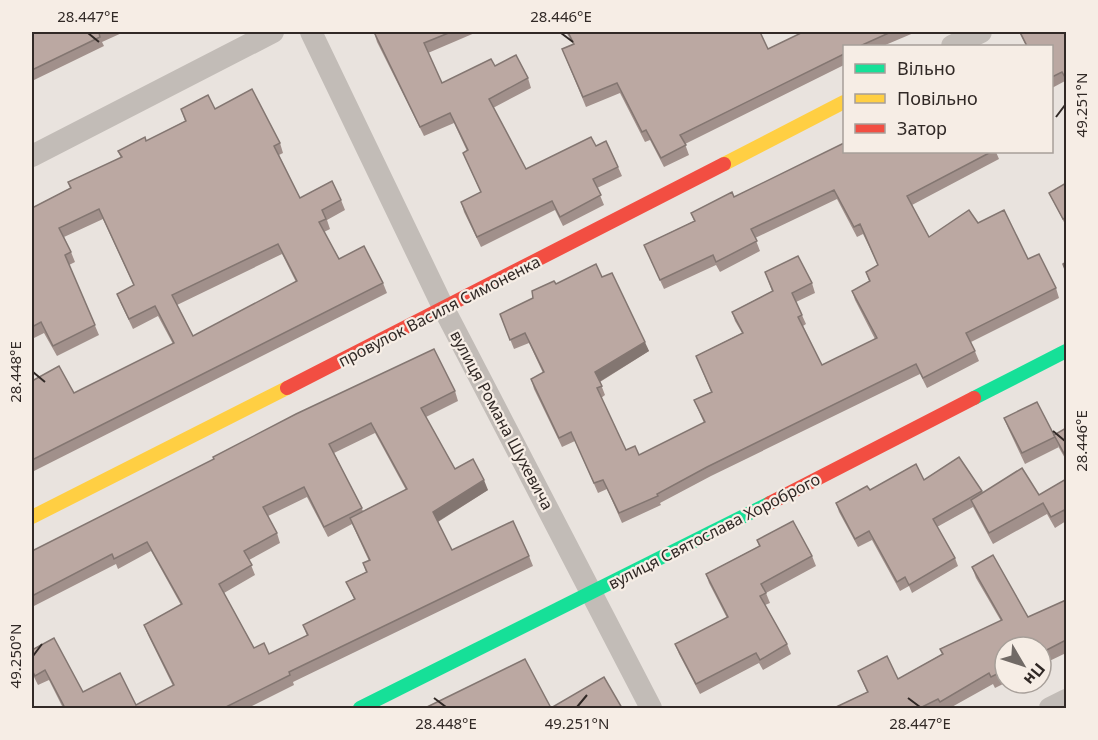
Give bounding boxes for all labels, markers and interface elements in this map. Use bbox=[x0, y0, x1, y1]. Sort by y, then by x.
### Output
text: 28.447°E bbox=[57, 6, 119, 26]
text: 28.446°E bbox=[530, 6, 592, 26]
legend bbox=[843, 45, 1053, 153]
text: Вільно bbox=[897, 56, 955, 80]
text: 49.251°N bbox=[1071, 73, 1091, 137]
text: Повільно bbox=[897, 86, 978, 110]
text: Затор bbox=[897, 116, 947, 140]
street label: провулок Василя Симоненка bbox=[334, 250, 544, 372]
street label: вулиця Романа Шухевича bbox=[445, 326, 559, 514]
text: 28.448°E bbox=[5, 341, 25, 403]
text: 28.446°E bbox=[1071, 410, 1091, 472]
street label: вулиця Святослава Хороброго bbox=[604, 468, 824, 594]
text: 49.250°N bbox=[5, 624, 25, 688]
north arrow bbox=[993, 635, 1053, 695]
text: Пн bbox=[1019, 659, 1050, 690]
text: 28.448°E bbox=[415, 713, 477, 733]
text: 49.251°N bbox=[545, 713, 609, 733]
text: 28.447°E bbox=[889, 713, 951, 733]

